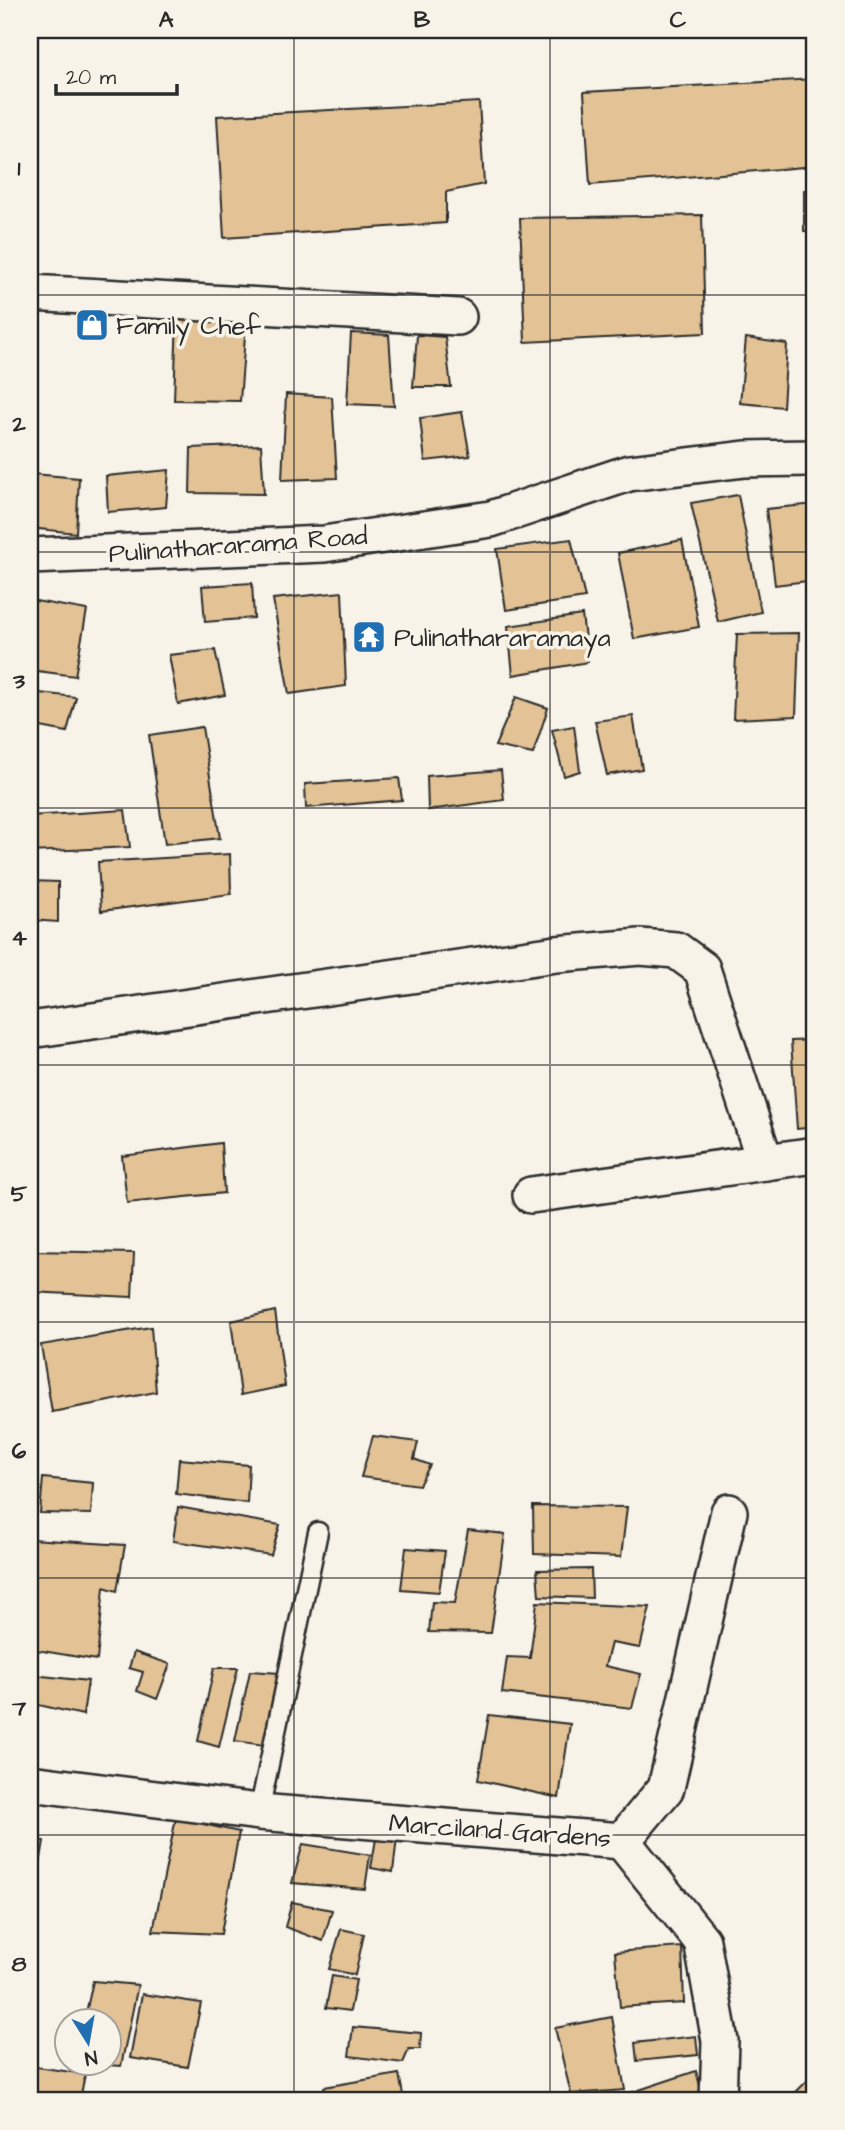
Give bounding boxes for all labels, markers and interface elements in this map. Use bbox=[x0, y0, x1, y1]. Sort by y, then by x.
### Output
text: A bbox=[159, 4, 174, 36]
text: B bbox=[414, 4, 431, 36]
text: C bbox=[670, 4, 687, 36]
scale bar bbox=[56, 52, 177, 96]
text: 20 m bbox=[66, 63, 117, 92]
text: 1 bbox=[18, 152, 21, 184]
shop icon: Family Chef bbox=[73, 306, 111, 344]
place label: Family Chef bbox=[116, 308, 262, 346]
text: 2 bbox=[11, 408, 26, 440]
street label: Pulinathararama Road bbox=[107, 518, 369, 572]
temple icon: Pulinathararamaya bbox=[350, 618, 388, 656]
place label: Pulinathararamaya bbox=[394, 620, 611, 658]
text: 3 bbox=[12, 665, 25, 697]
text: 4 bbox=[11, 922, 27, 954]
text: 5 bbox=[11, 1178, 28, 1210]
text: 6 bbox=[12, 1435, 27, 1467]
text: 7 bbox=[11, 1692, 27, 1724]
street label: Marciland Gardens bbox=[388, 1805, 612, 1857]
text: 8 bbox=[12, 1948, 27, 1980]
north arrow bbox=[52, 2008, 122, 2078]
text: N bbox=[82, 2043, 99, 2072]

